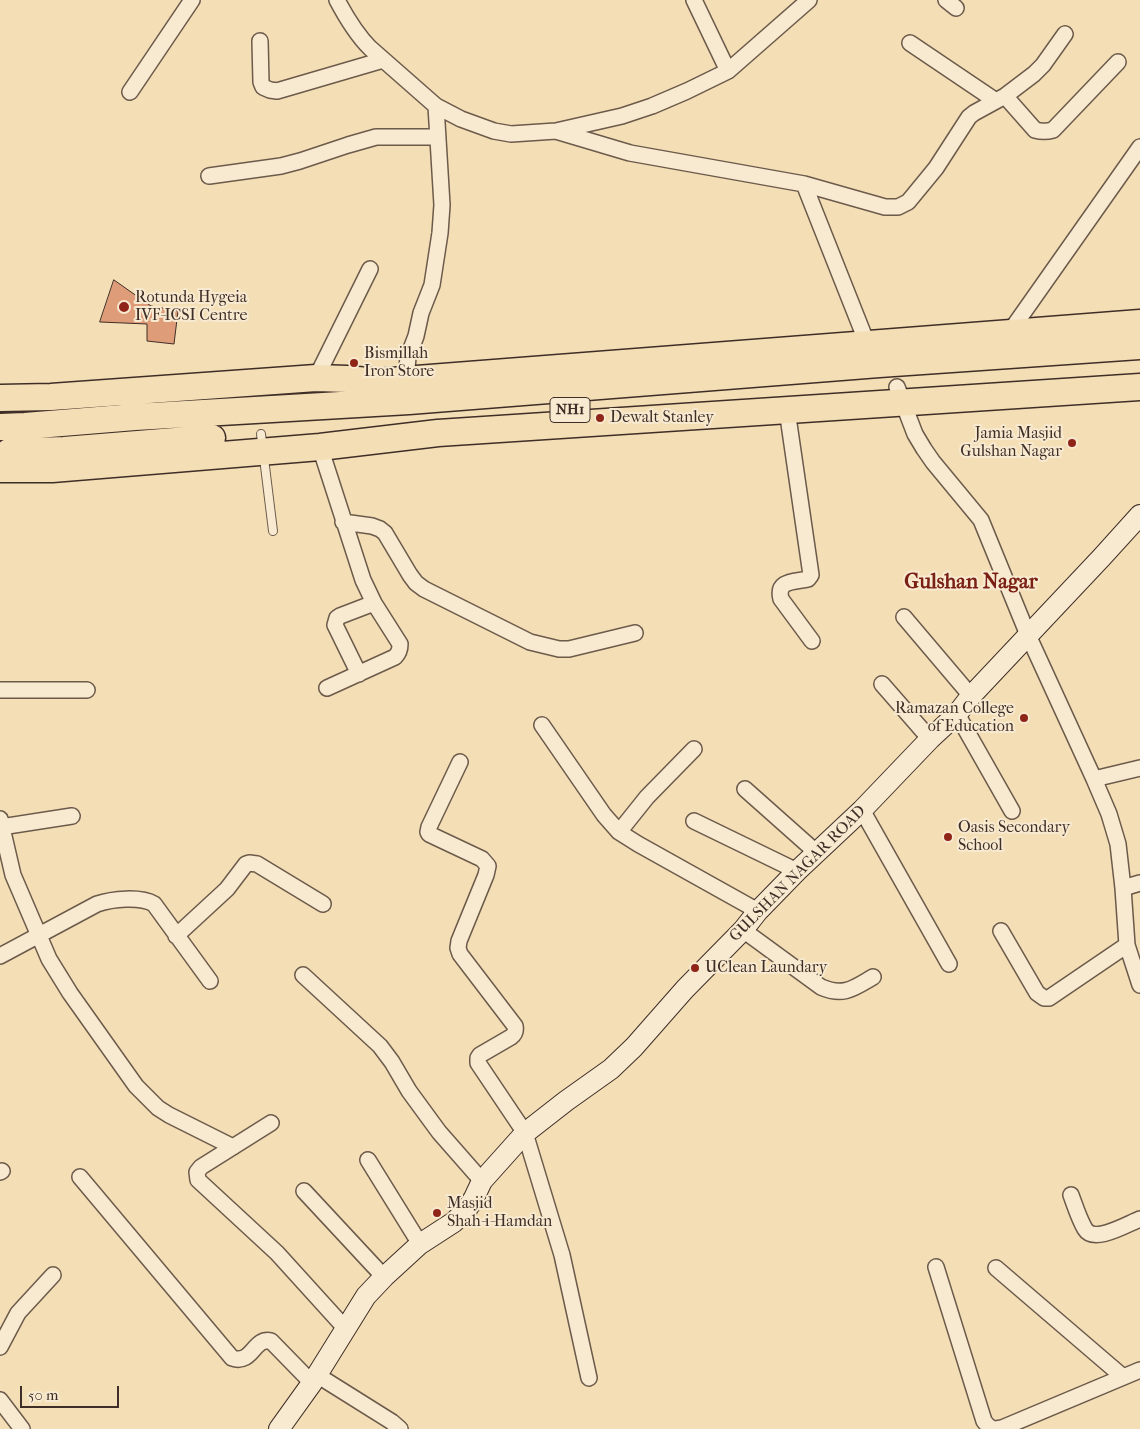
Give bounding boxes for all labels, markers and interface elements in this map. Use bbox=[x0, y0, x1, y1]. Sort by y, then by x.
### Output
place label: Rotunda Hygeia IVF-ICSI Centre bbox=[135, 288, 247, 326]
marker: Rotunda Hygeia IVF-ICSI Centre bbox=[117, 300, 131, 314]
place label: Bismillah Iron Store bbox=[364, 344, 434, 382]
marker: Bismillah Iron Store bbox=[348, 357, 360, 369]
road number: NH1 bbox=[550, 398, 590, 422]
place label: Dewalt Stanley bbox=[610, 408, 714, 428]
marker: Dewalt Stanley bbox=[594, 412, 606, 424]
place label: Jamia Masjid Gulshan Nagar bbox=[960, 424, 1062, 462]
marker: Jamia Masjid Gulshan Nagar bbox=[1066, 437, 1078, 449]
district label: Gulshan Nagar bbox=[904, 570, 1038, 596]
place label: Ramazan College of Education bbox=[895, 699, 1014, 737]
marker: Ramazan College of Education bbox=[1018, 712, 1030, 724]
street label: GULSHAN NAGAR ROAD bbox=[726, 802, 870, 946]
place label: Oasis Secondary School bbox=[958, 818, 1070, 856]
marker: Oasis Secondary School bbox=[942, 831, 954, 843]
place label: UClean Laundary bbox=[705, 958, 827, 978]
marker: UClean Laundary bbox=[689, 962, 701, 974]
place label: Masjid Shah-i-Hamdan bbox=[447, 1194, 552, 1232]
marker: Masjid Shah-i-Hamdan bbox=[431, 1207, 443, 1219]
scale bar bbox=[22, 1376, 121, 1408]
text: 50 m bbox=[28, 1386, 58, 1404]

